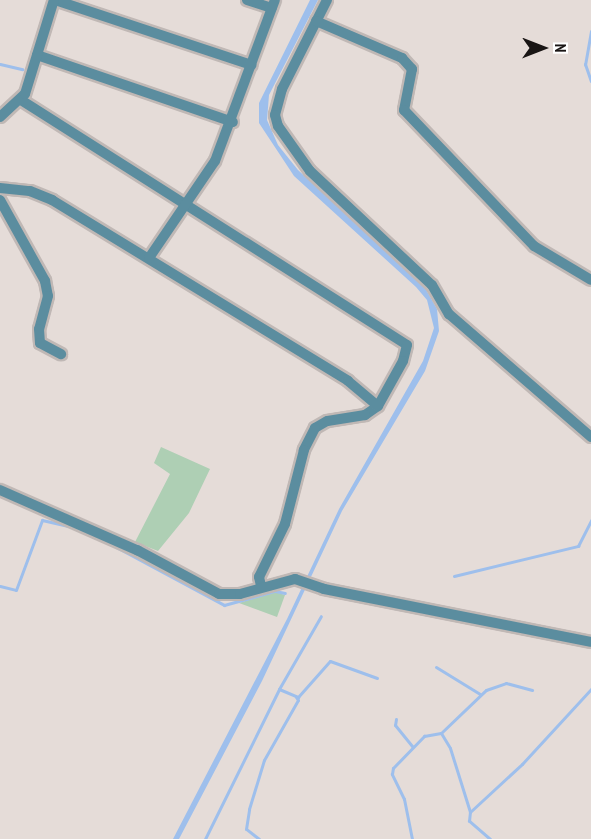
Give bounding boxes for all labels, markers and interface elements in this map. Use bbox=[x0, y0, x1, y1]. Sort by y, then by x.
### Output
north arrow bbox=[513, 18, 573, 78]
text: N bbox=[551, 44, 571, 52]

